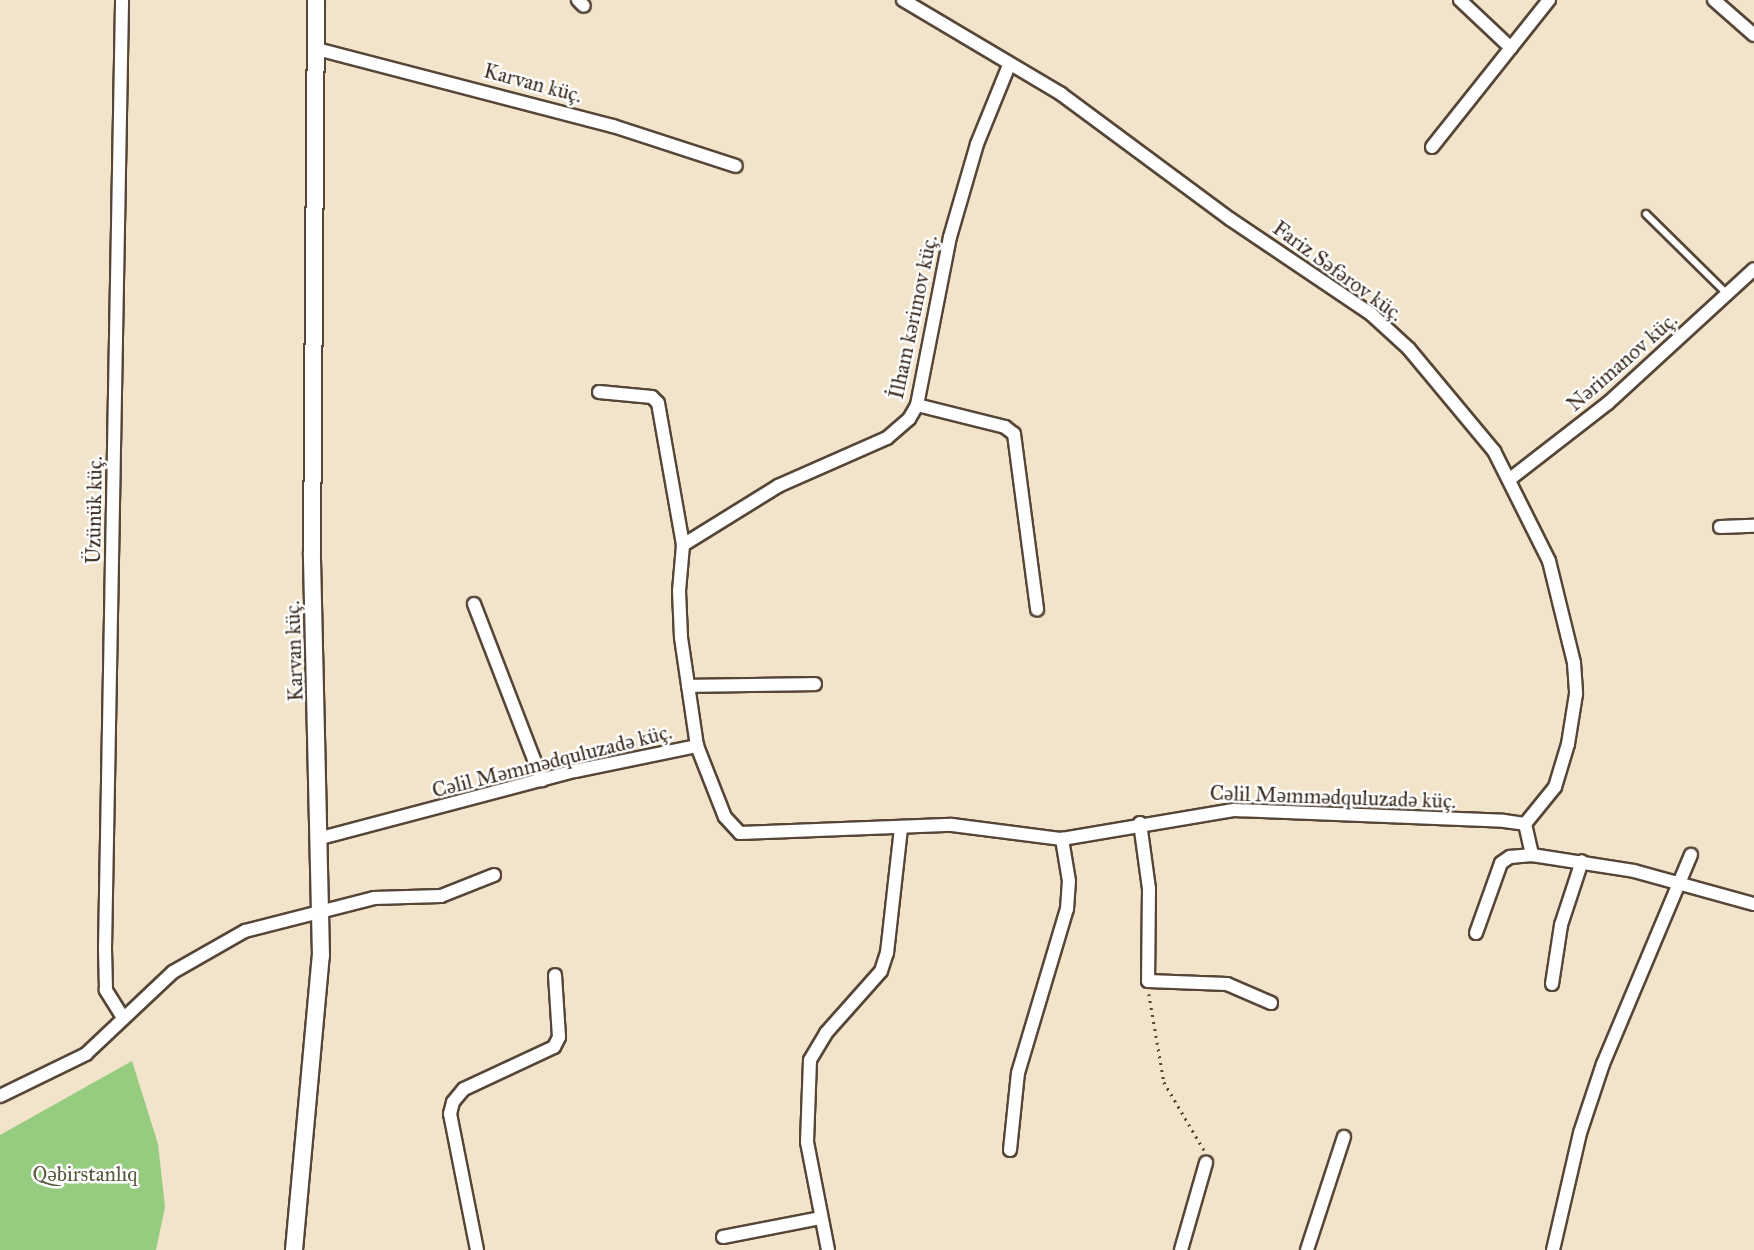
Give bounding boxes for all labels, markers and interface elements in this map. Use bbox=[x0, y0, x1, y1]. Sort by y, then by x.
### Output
street label: Karvan küç. bbox=[481, 58, 585, 108]
street label: Fariz Səfərov küç. bbox=[1268, 215, 1408, 327]
street label: İlham kərimov küç. bbox=[883, 233, 943, 401]
street label: Nərimanov küç. bbox=[1562, 307, 1682, 417]
street label: Üzünük küç. bbox=[80, 456, 108, 564]
street label: Karvan küç. bbox=[280, 600, 308, 702]
street label: Cəlil Məmmədquluzadə küç. bbox=[429, 719, 675, 803]
street label: Cəlil Məmmədquluzadə küç. bbox=[1209, 780, 1457, 814]
park label: Qəbirstanlıq bbox=[33, 1161, 137, 1187]

